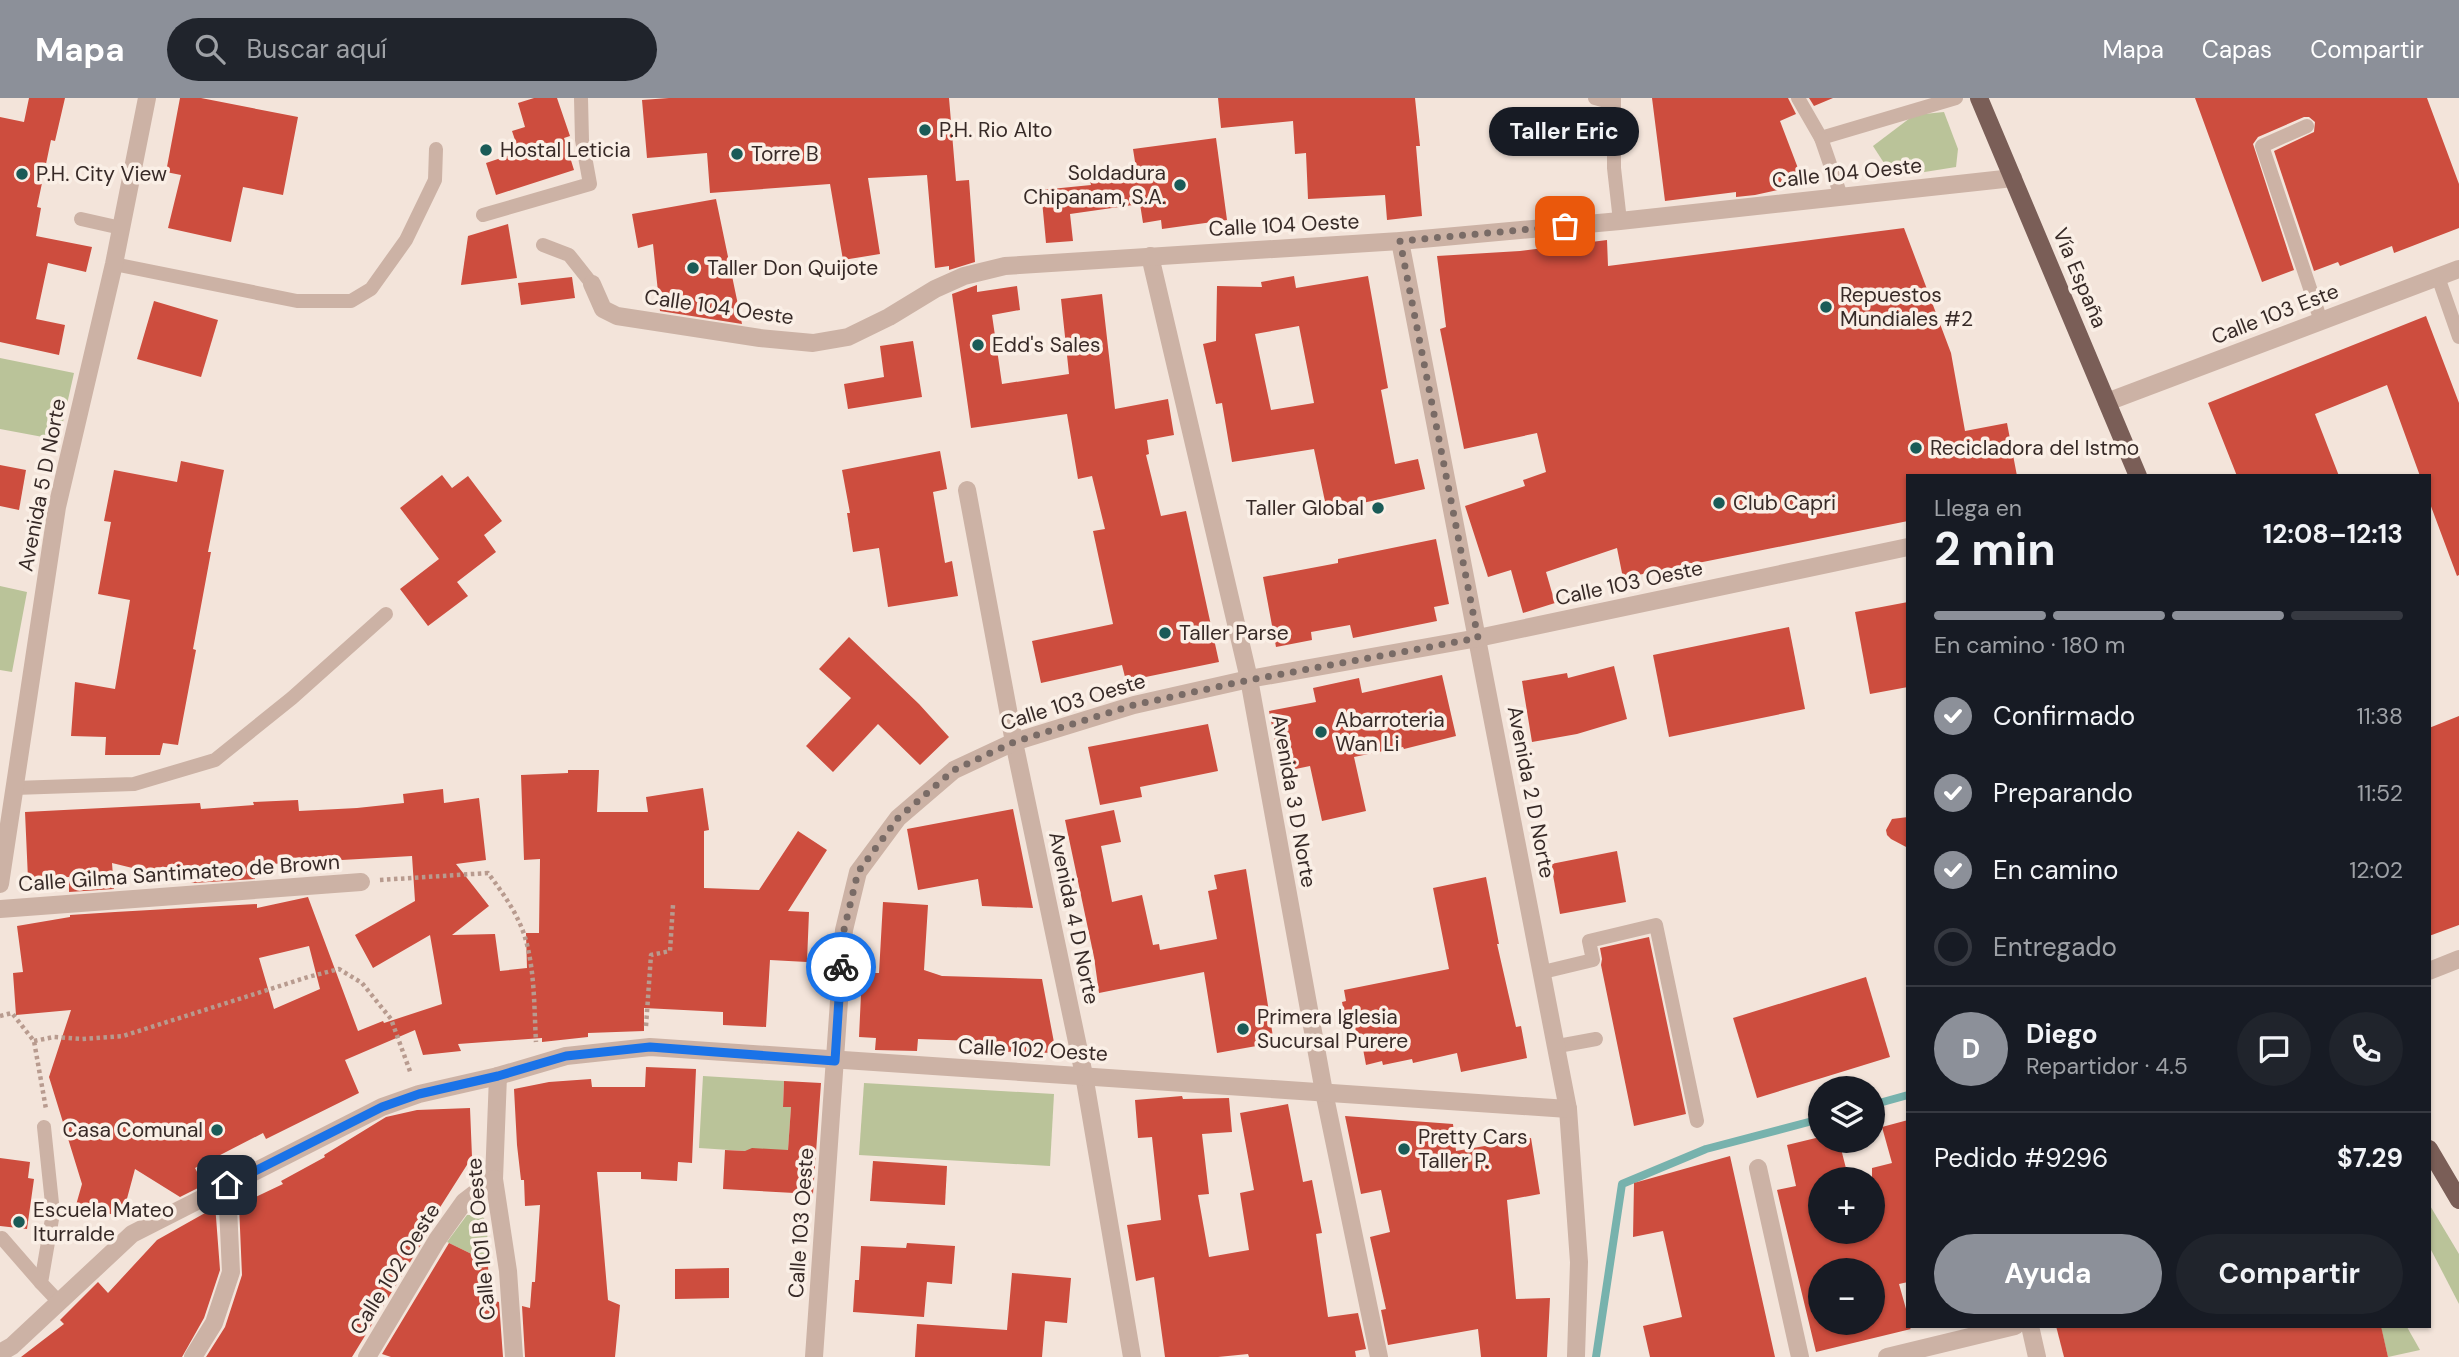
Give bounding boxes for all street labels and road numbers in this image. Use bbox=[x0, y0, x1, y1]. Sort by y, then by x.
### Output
street label: Calle 104 Oeste bbox=[1771, 151, 1923, 195]
street label: Calle 104 Oeste bbox=[1208, 207, 1360, 243]
street label: Vía España bbox=[2046, 224, 2114, 332]
street label: Calle 103 Este bbox=[2207, 277, 2343, 351]
street label: Calle 104 Oeste bbox=[642, 283, 796, 331]
street label: Avenida 5 D Norte bbox=[11, 396, 73, 574]
street label: Calle 103 Oeste bbox=[1553, 554, 1706, 612]
street label: Calle 103 Oeste bbox=[997, 667, 1149, 737]
street label: Avenida 2 D Norte bbox=[1501, 703, 1561, 881]
street label: Avenida 3 D Norte bbox=[1265, 712, 1323, 890]
street label: Avenida 4 D Norte bbox=[1042, 829, 1106, 1007]
street label: Calle Gilma Santimateo de Brown bbox=[17, 848, 341, 898]
street label: Calle 102 Oeste bbox=[957, 1032, 1109, 1068]
street label: Calle 103 Oeste bbox=[782, 1147, 820, 1299]
street label: Calle 101 B Oeste bbox=[460, 1157, 502, 1321]
street label: Calle 102 Oeste bbox=[343, 1198, 447, 1340]

